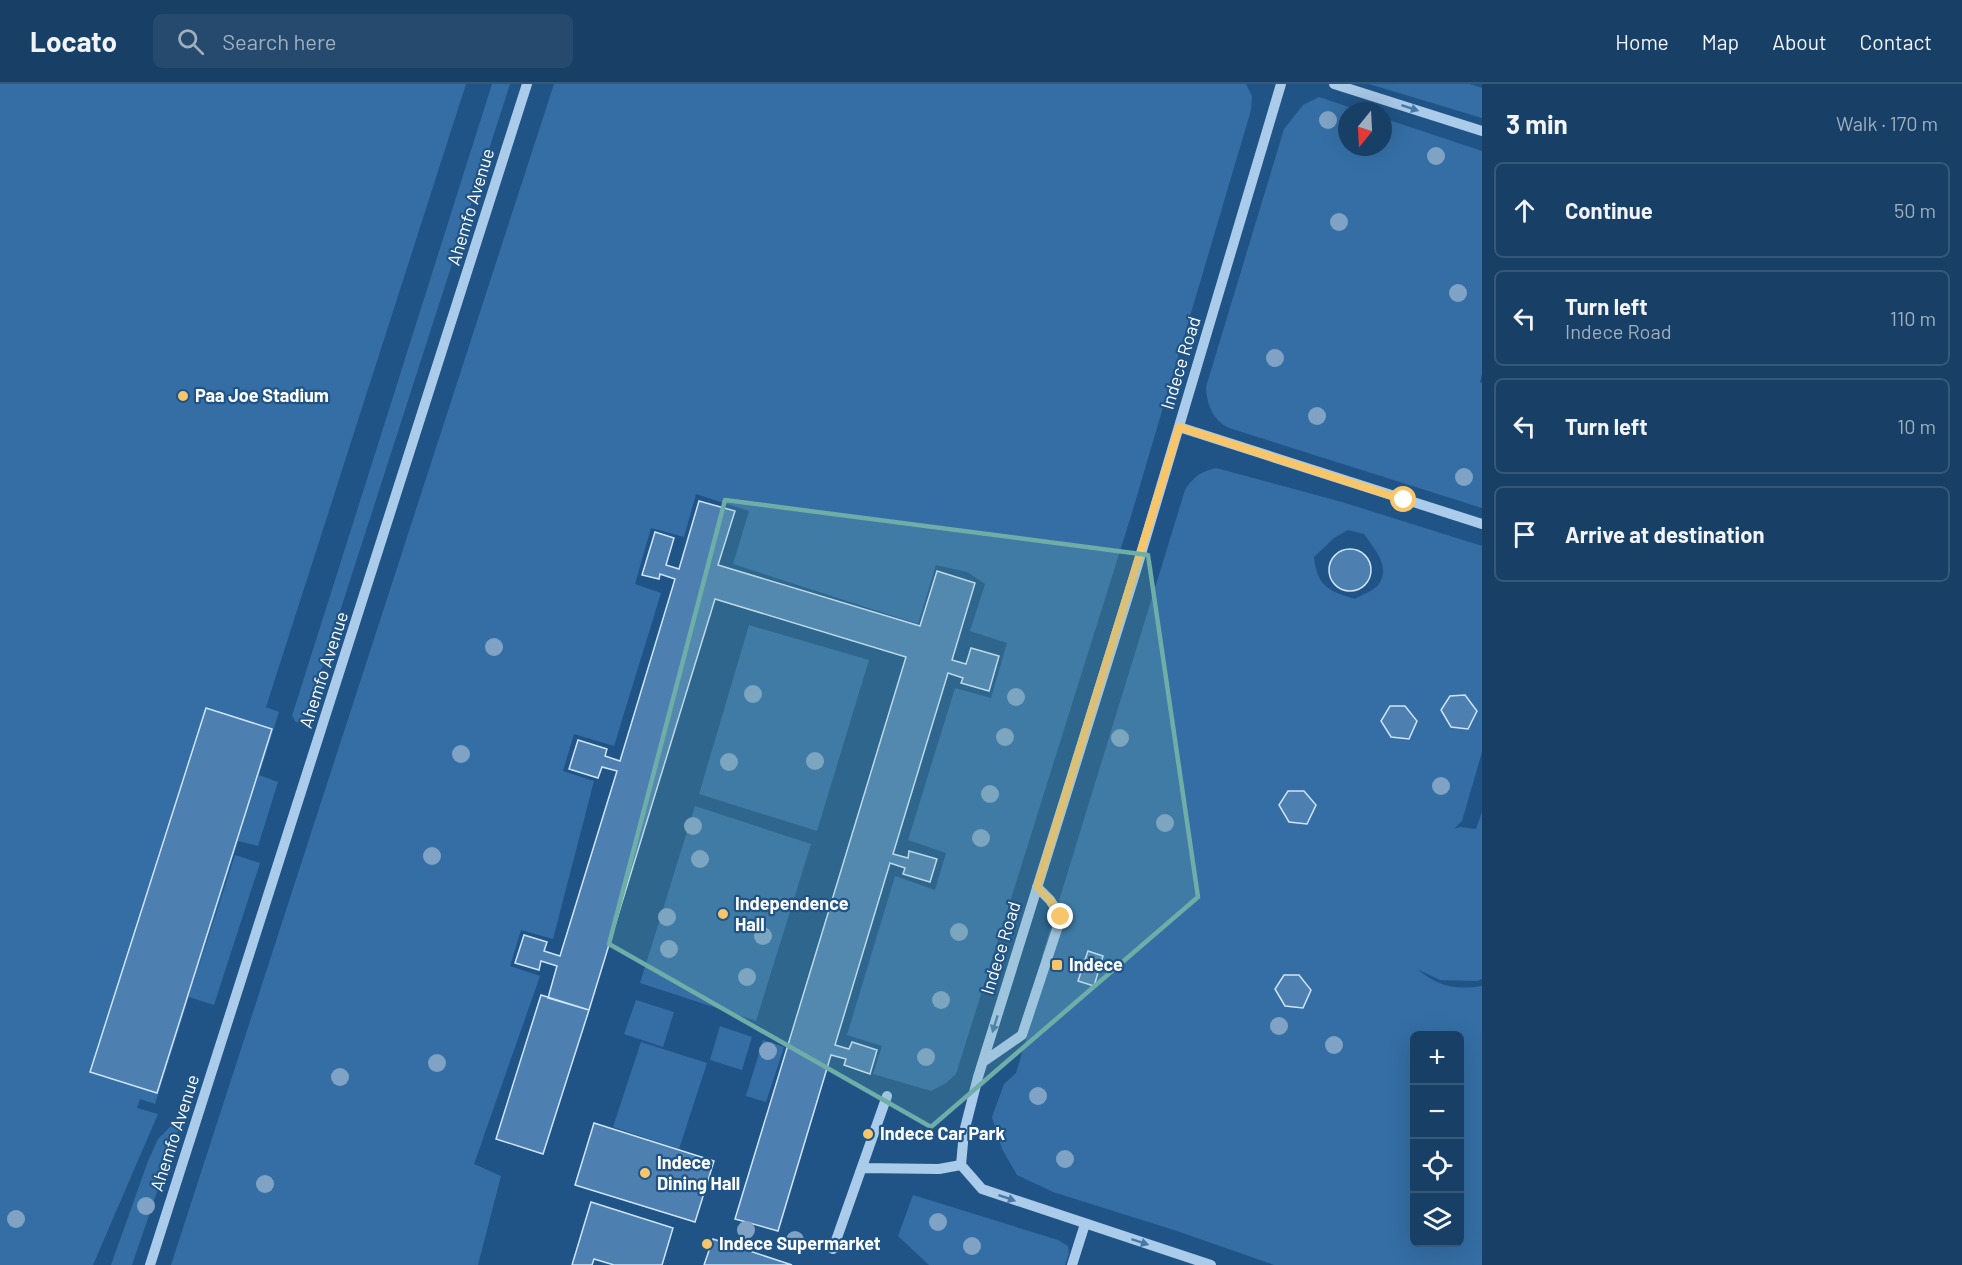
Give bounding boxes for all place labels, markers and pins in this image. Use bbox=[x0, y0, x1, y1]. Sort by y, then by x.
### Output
place label: Paa Joe Stadium bbox=[195, 384, 329, 406]
marker: Paa Joe Stadium bbox=[176, 389, 190, 403]
place label: Independence Hall bbox=[735, 892, 849, 935]
marker: Independence Hall bbox=[716, 907, 730, 921]
place label: Indece bbox=[1069, 953, 1123, 975]
marker: Indece bbox=[1050, 958, 1064, 972]
place label: Indece Car Park bbox=[880, 1122, 1005, 1144]
marker: Indece Car Park bbox=[861, 1127, 875, 1141]
place label: Indece Dining Hall bbox=[657, 1151, 740, 1194]
marker: Indece Dining Hall bbox=[638, 1166, 652, 1180]
place label: Indece Supermarket bbox=[719, 1232, 881, 1254]
marker: Indece Supermarket bbox=[700, 1237, 714, 1251]

